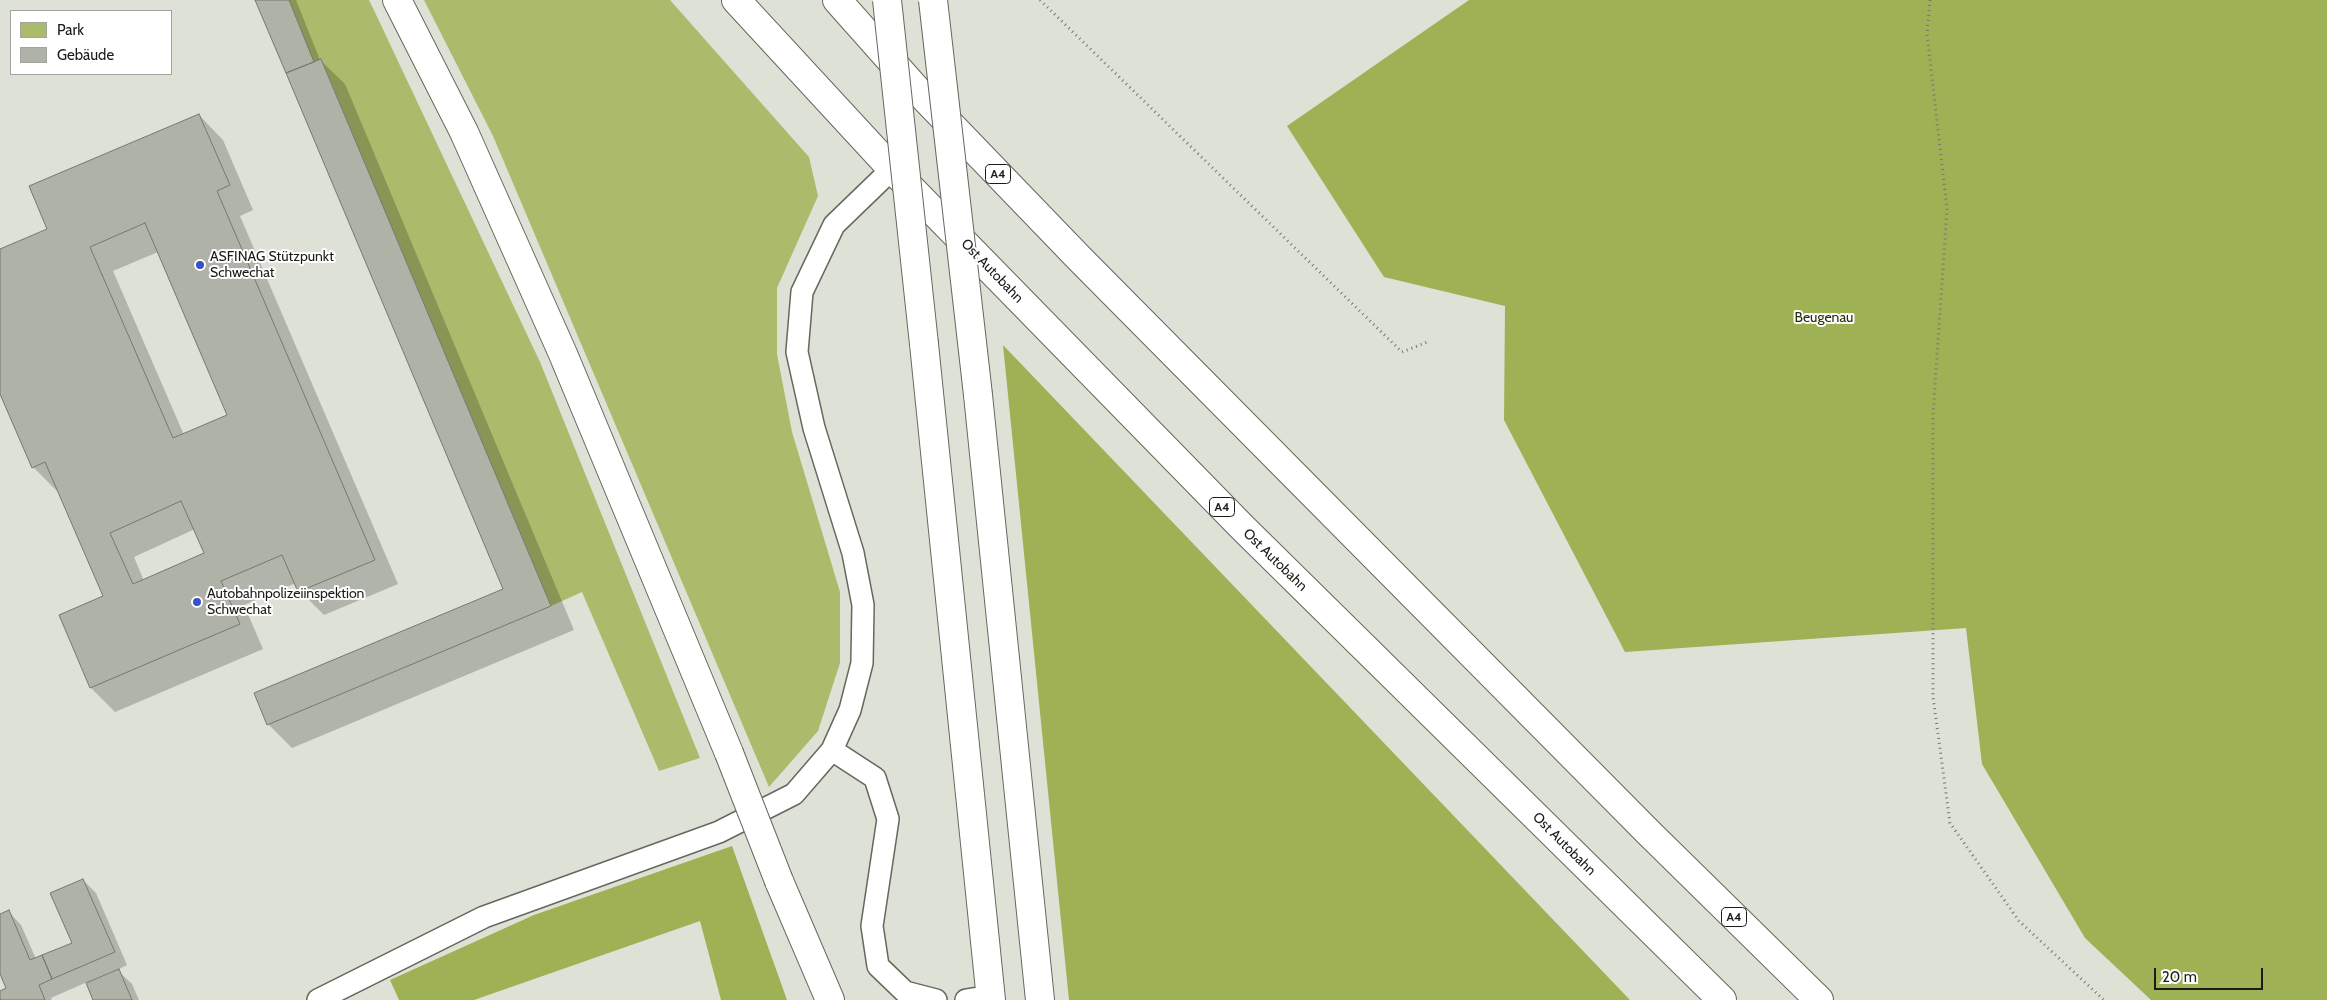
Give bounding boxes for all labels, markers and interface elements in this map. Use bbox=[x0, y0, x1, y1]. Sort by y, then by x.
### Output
legend bbox=[10, 10, 172, 75]
text: Park bbox=[57, 21, 84, 39]
text: Gebäude bbox=[57, 46, 114, 64]
road number: A4 bbox=[986, 164, 1010, 183]
street label: Ost Autobahn bbox=[957, 236, 1027, 306]
place label: ASFINAG Stützpunkt Schwechat bbox=[210, 249, 334, 282]
marker: ASFINAG Stützpunkt Schwechat bbox=[194, 259, 206, 271]
park label: Beugenau bbox=[1795, 310, 1853, 326]
road number: A4 bbox=[1210, 498, 1234, 516]
street label: Ost Autobahn bbox=[1240, 525, 1310, 595]
place label: Autobahnpolizeiinspektion Schwechat bbox=[207, 586, 364, 618]
marker: Autobahnpolizeiinspektion Schwechat bbox=[191, 596, 203, 608]
street label: Ost Autobahn bbox=[1529, 809, 1599, 879]
road number: A4 bbox=[1722, 908, 1746, 926]
scale bar bbox=[2157, 958, 2266, 990]
text: 20 m bbox=[2162, 968, 2197, 986]

